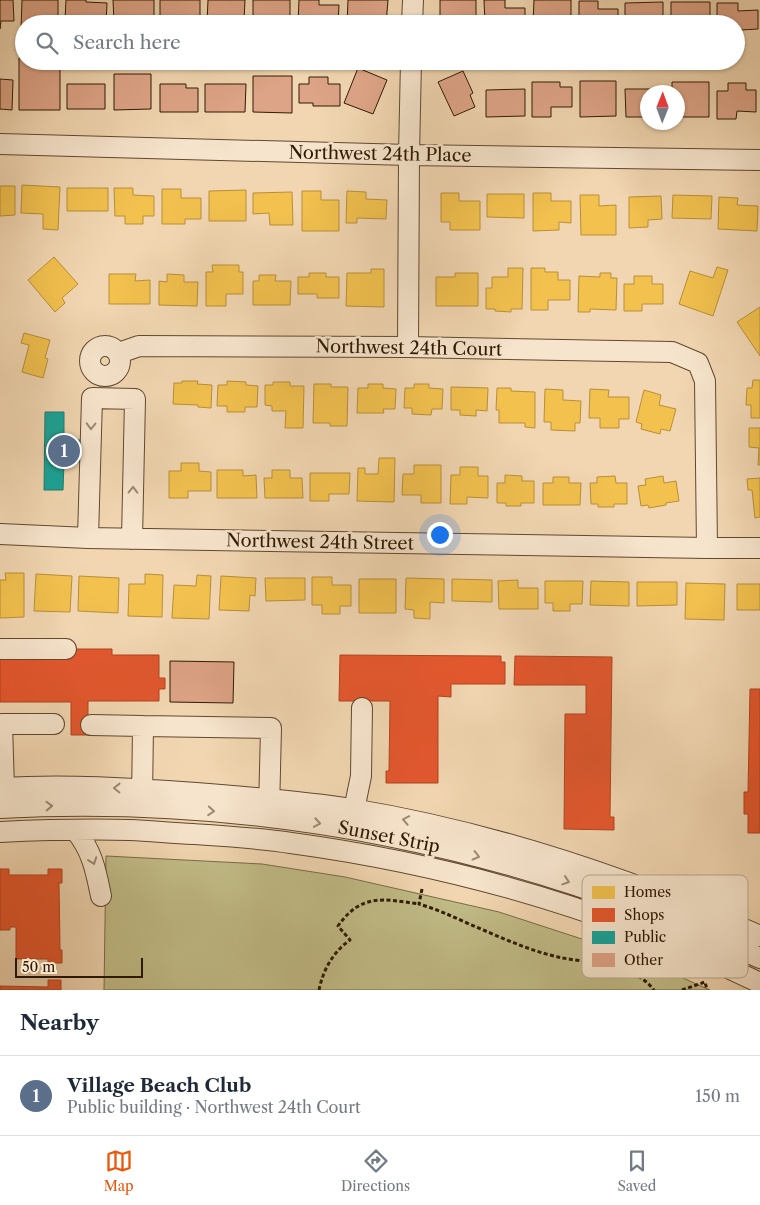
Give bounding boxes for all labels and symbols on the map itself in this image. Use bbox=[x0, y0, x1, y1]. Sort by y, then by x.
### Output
north arrow bbox=[640, 85, 685, 130]
street label: Northwest 24th Place bbox=[288, 141, 472, 167]
street label: Northwest 24th Court bbox=[315, 335, 503, 361]
one-way arrow bbox=[86, 422, 96, 430]
pin: 1 bbox=[48, 432, 80, 470]
one-way arrow bbox=[128, 486, 138, 494]
your location bbox=[427, 522, 453, 548]
street label: Northwest 24th Street bbox=[226, 529, 415, 555]
one-way arrow bbox=[112, 783, 120, 793]
one-way arrow bbox=[45, 801, 53, 812]
one-way arrow bbox=[207, 805, 215, 816]
one-way arrow bbox=[402, 815, 411, 826]
street label: Sunset Strip bbox=[336, 816, 442, 858]
one-way arrow bbox=[312, 818, 321, 828]
one-way arrow bbox=[471, 850, 480, 861]
one-way arrow bbox=[87, 856, 97, 865]
legend bbox=[582, 875, 748, 978]
one-way arrow bbox=[561, 876, 570, 886]
text: Homes bbox=[624, 883, 671, 901]
text: Shops bbox=[624, 906, 664, 924]
text: Public bbox=[624, 928, 666, 946]
text: Other bbox=[624, 951, 663, 969]
scale bar bbox=[15, 955, 142, 978]

